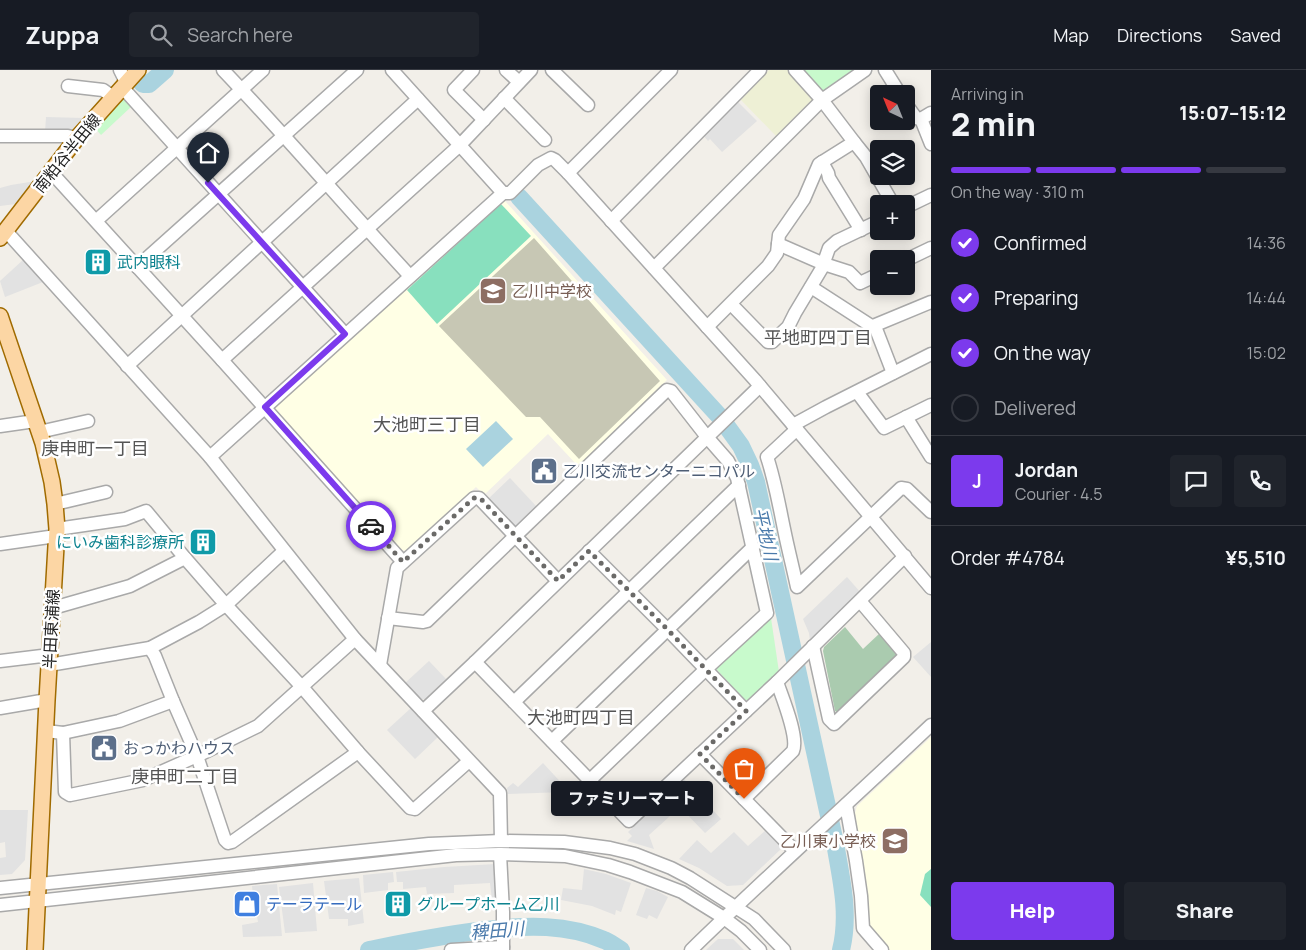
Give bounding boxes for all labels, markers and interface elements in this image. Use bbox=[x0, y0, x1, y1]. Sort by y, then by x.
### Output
search box bbox=[129, 12, 479, 57]
text: Zuppa bbox=[25, 18, 99, 51]
icon: search bbox=[147, 21, 175, 49]
text: Search here bbox=[187, 22, 293, 48]
text: Map bbox=[1053, 23, 1089, 47]
text: Directions bbox=[1117, 23, 1202, 47]
text: Saved bbox=[1230, 23, 1281, 47]
text: Arriving in bbox=[951, 83, 1024, 105]
north arrow bbox=[870, 85, 915, 130]
map controls bbox=[870, 85, 915, 295]
text: 15:07–15:12 bbox=[1179, 100, 1286, 126]
text: 2 min bbox=[951, 102, 1036, 146]
street label: 南粕谷半田線 bbox=[28, 109, 106, 197]
pin bbox=[187, 132, 229, 183]
icon: home bbox=[194, 139, 222, 167]
button: layers bbox=[870, 140, 915, 185]
text: On the way · 310 m bbox=[951, 181, 1084, 203]
button: + bbox=[870, 195, 915, 240]
icon: check bbox=[951, 229, 979, 257]
text: Confirmed bbox=[994, 230, 1087, 256]
text: 14:36 bbox=[1247, 232, 1286, 254]
building icon: 武内眼科 bbox=[83, 247, 113, 277]
button: − bbox=[870, 250, 915, 295]
place label: 武内眼科 bbox=[117, 251, 181, 273]
school or university icon: 乙川中学校 bbox=[478, 276, 508, 306]
place label: 乙川中学校 bbox=[512, 280, 592, 302]
icon: check bbox=[951, 284, 979, 312]
text: Preparing bbox=[994, 285, 1079, 311]
text: 14:44 bbox=[1247, 287, 1286, 309]
district label: 平地町四丁目 bbox=[764, 325, 872, 349]
icon: check bbox=[951, 339, 979, 367]
text: On the way bbox=[994, 340, 1091, 366]
text: 15:02 bbox=[1247, 342, 1286, 364]
text: Delivered bbox=[994, 395, 1076, 421]
district label: 大池町三丁目 bbox=[373, 412, 481, 436]
district label: 庚申町一丁目 bbox=[41, 436, 149, 460]
button: chat bbox=[1170, 455, 1222, 507]
button: phone bbox=[1234, 455, 1286, 507]
public building icon: 乙川交流センターニコパル bbox=[529, 456, 559, 486]
text: Jordan bbox=[1015, 457, 1078, 483]
place label: 乙川交流センターニコパル bbox=[563, 460, 755, 482]
text: J bbox=[972, 468, 982, 494]
text: Courier · 4.5 bbox=[1015, 483, 1102, 505]
courier bbox=[346, 501, 396, 551]
water label: 平地川 bbox=[748, 505, 784, 565]
icon: car bbox=[357, 512, 385, 540]
building icon: にいみ歯科診療所 bbox=[188, 527, 218, 557]
place label: にいみ歯科診療所 bbox=[56, 531, 184, 553]
text: Order #4784 bbox=[951, 545, 1065, 571]
text: ¥5,510 bbox=[1226, 545, 1286, 571]
street label: 半田東浦線 bbox=[38, 588, 64, 670]
district label: 大池町四丁目 bbox=[527, 705, 635, 729]
public building icon: おっかわハウス bbox=[89, 733, 119, 763]
place label: おっかわハウス bbox=[123, 737, 235, 759]
pin bbox=[723, 748, 765, 799]
icon: bag bbox=[730, 755, 758, 783]
district label: 庚申町二丁目 bbox=[131, 764, 239, 788]
callout: ファミリーマート bbox=[552, 782, 714, 816]
text: ファミリーマート bbox=[568, 787, 696, 809]
school or university icon: 乙川東小学校 bbox=[880, 826, 910, 856]
place label: 乙川東小学校 bbox=[780, 830, 876, 852]
button: Help bbox=[951, 882, 1114, 940]
button: Share bbox=[1124, 882, 1286, 940]
shop icon: テーラテール bbox=[232, 889, 262, 919]
building icon: グループホーム乙川 bbox=[383, 889, 413, 919]
place label: テーラテール bbox=[266, 893, 362, 915]
place label: グループホーム乙川 bbox=[417, 893, 560, 915]
water label: 稗田川 bbox=[469, 916, 527, 944]

